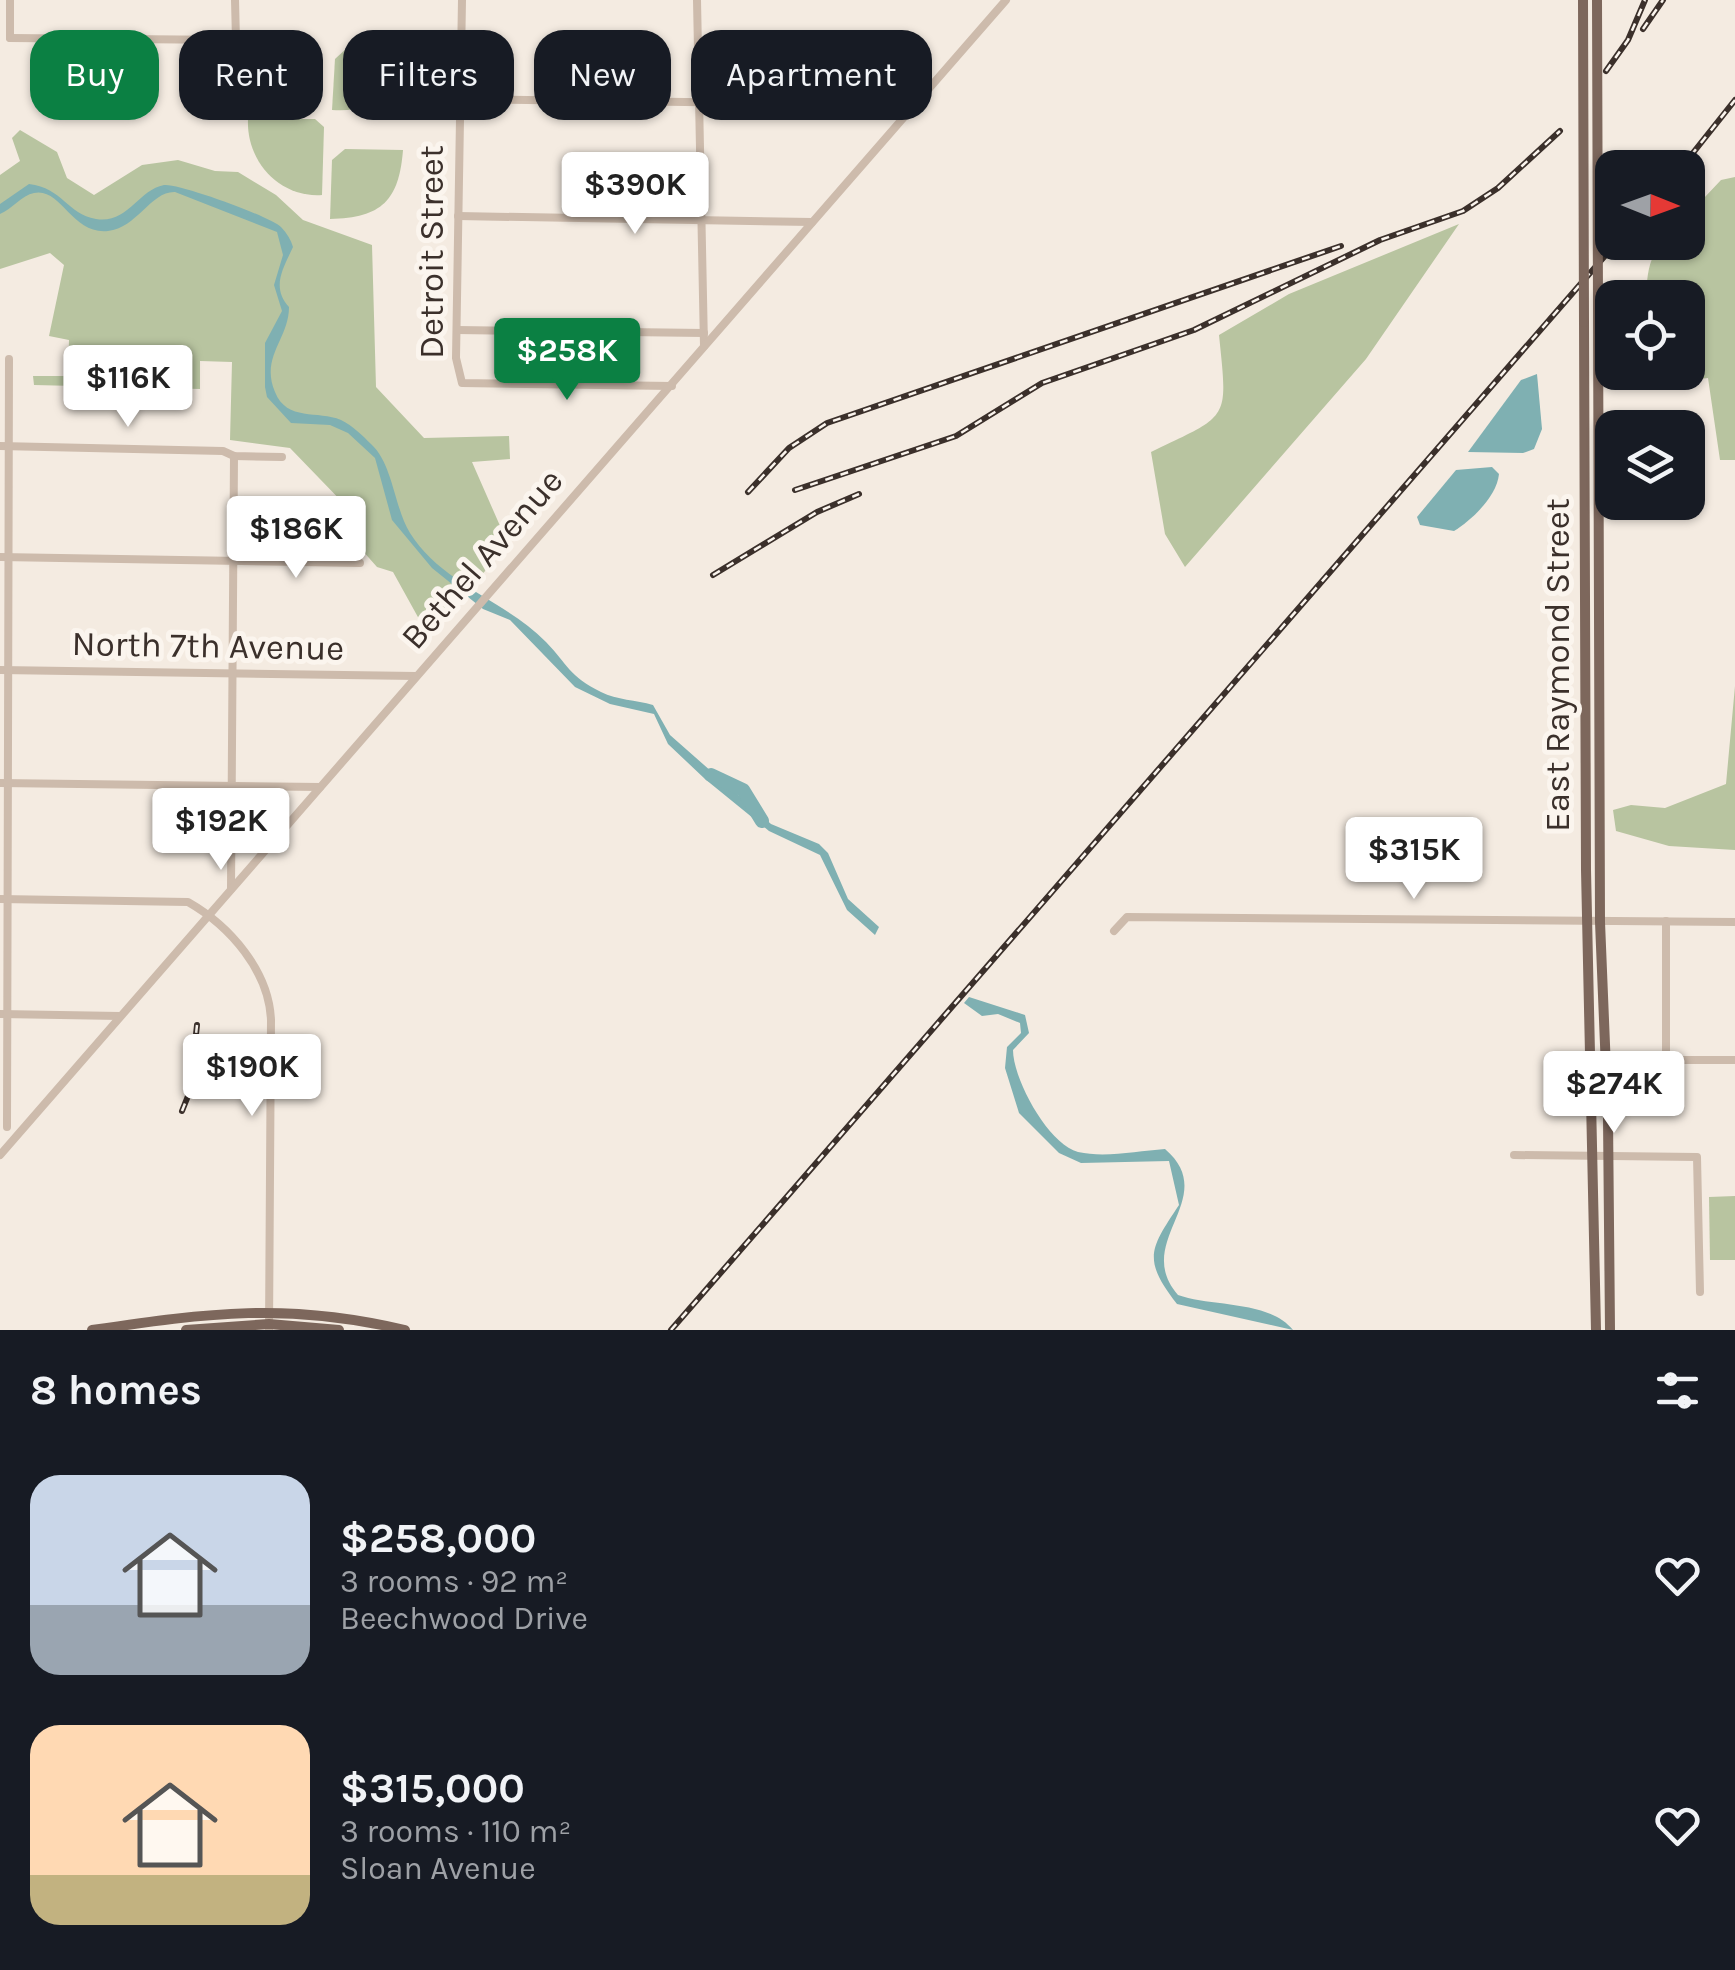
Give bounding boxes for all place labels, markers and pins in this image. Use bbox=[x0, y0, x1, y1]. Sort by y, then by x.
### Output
pin: $390K bbox=[565, 152, 705, 237]
pin: $258K bbox=[497, 318, 637, 403]
pin: $116K bbox=[58, 345, 198, 430]
pin: $186K bbox=[226, 496, 366, 581]
pin: $192K bbox=[151, 788, 291, 873]
pin: $315K bbox=[1344, 817, 1484, 902]
pin: $190K bbox=[182, 1034, 322, 1119]
pin: $274K bbox=[1544, 1051, 1684, 1136]

